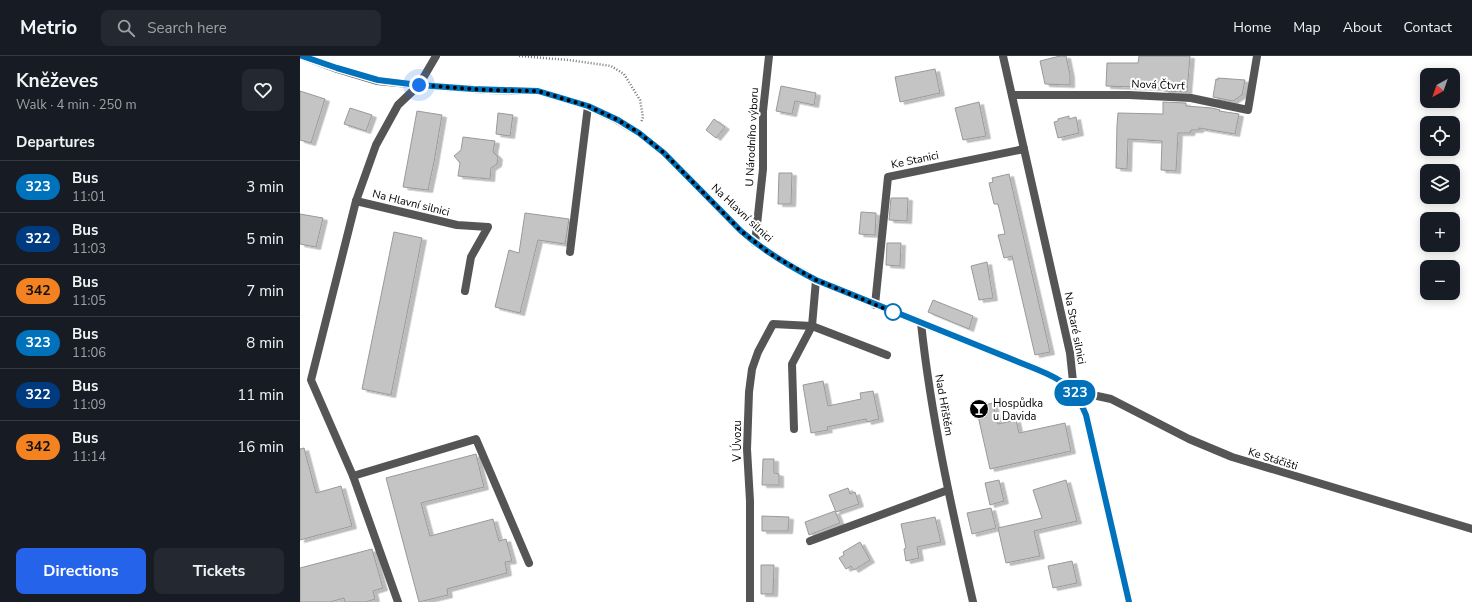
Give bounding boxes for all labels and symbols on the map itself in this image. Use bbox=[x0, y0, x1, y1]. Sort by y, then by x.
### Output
north arrow bbox=[1420, 68, 1460, 108]
your location bbox=[409, 75, 429, 95]
street label: Nová Čtvrť bbox=[1131, 76, 1185, 93]
street label: U Národního výboru bbox=[742, 87, 762, 187]
street label: Ke Stanici bbox=[890, 148, 940, 172]
street label: Na Hlavní silnici bbox=[708, 181, 776, 245]
street label: Na Hlavní silnici bbox=[371, 186, 451, 220]
street label: Na Staré silnici bbox=[1061, 291, 1089, 365]
unlabelled marker bbox=[884, 303, 902, 321]
street label: Nad Hřištěm bbox=[931, 373, 957, 437]
line badge: 323 bbox=[1052, 380, 1098, 406]
place label: Hospůdka u Davida bbox=[993, 396, 1043, 424]
bar icon: Hospůdka u Davida bbox=[968, 398, 990, 420]
street label: V Úvozu bbox=[729, 420, 745, 463]
street label: Ke Stáčišti bbox=[1246, 444, 1300, 474]

